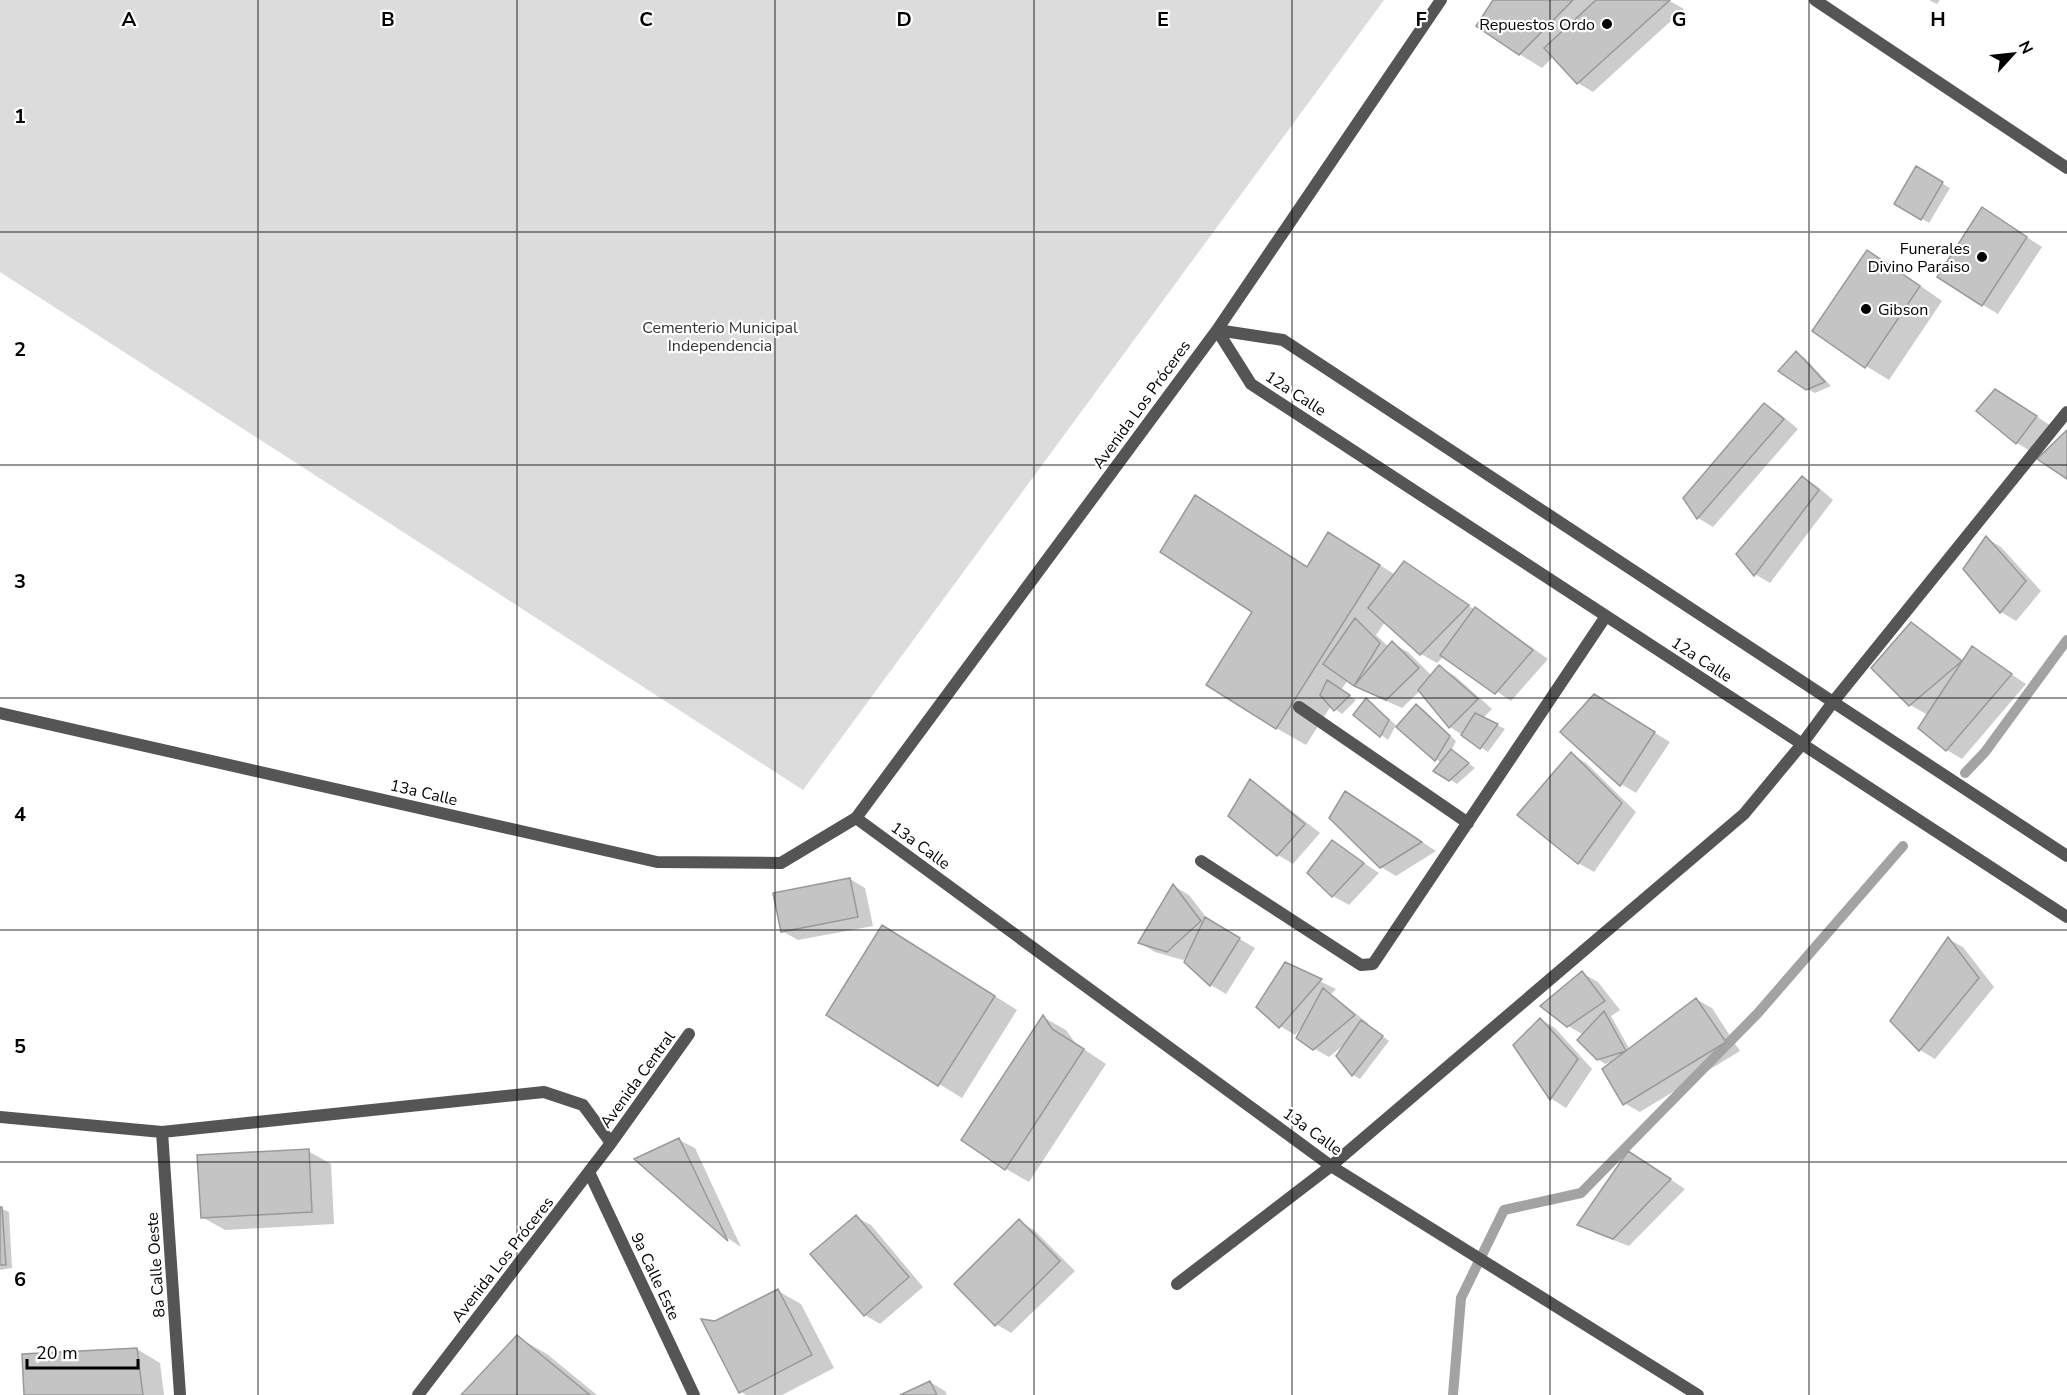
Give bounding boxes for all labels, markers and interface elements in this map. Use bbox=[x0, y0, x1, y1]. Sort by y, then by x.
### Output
text: A bbox=[122, 6, 137, 33]
text: B bbox=[381, 6, 395, 33]
text: C bbox=[639, 6, 653, 33]
text: D bbox=[896, 6, 912, 33]
text: E bbox=[1157, 6, 1169, 33]
text: F bbox=[1415, 6, 1427, 33]
text: G bbox=[1672, 6, 1686, 33]
text: H bbox=[1930, 6, 1946, 33]
place label: Repuestos Ordo bbox=[1479, 14, 1595, 36]
marker: Repuestos Ordo bbox=[1600, 17, 1614, 31]
north arrow bbox=[1983, 24, 2043, 84]
text: N bbox=[2013, 37, 2038, 58]
text: 1 bbox=[14, 103, 26, 130]
place label: Funerales Divino Paraiso bbox=[1868, 238, 1970, 278]
marker: Funerales Divino Paraiso bbox=[1975, 250, 1989, 264]
place label: Gibson bbox=[1878, 299, 1928, 321]
marker: Gibson bbox=[1859, 302, 1873, 316]
park label: Cementerio Municipal Independencia bbox=[642, 317, 798, 357]
text: 2 bbox=[14, 336, 26, 363]
street label: Avenida Los Próceres bbox=[1088, 336, 1196, 473]
street label: 12a Calle bbox=[1261, 366, 1330, 422]
text: 3 bbox=[14, 568, 26, 595]
street label: 12a Calle bbox=[1667, 632, 1736, 688]
street label: 13a Calle bbox=[388, 775, 460, 811]
text: 4 bbox=[14, 801, 26, 828]
street label: 13a Calle bbox=[886, 817, 955, 875]
street label: Avenida Central bbox=[595, 1026, 681, 1133]
text: 5 bbox=[14, 1033, 26, 1060]
street label: 13a Calle bbox=[1278, 1103, 1347, 1161]
street label: Avenida Los Próceres bbox=[447, 1192, 559, 1327]
street label: 8a Calle Oeste bbox=[141, 1211, 171, 1318]
street label: 9a Calle Este bbox=[625, 1229, 685, 1324]
text: 6 bbox=[14, 1266, 26, 1293]
scale bar bbox=[27, 1332, 138, 1370]
text: 20 m bbox=[36, 1341, 78, 1365]

